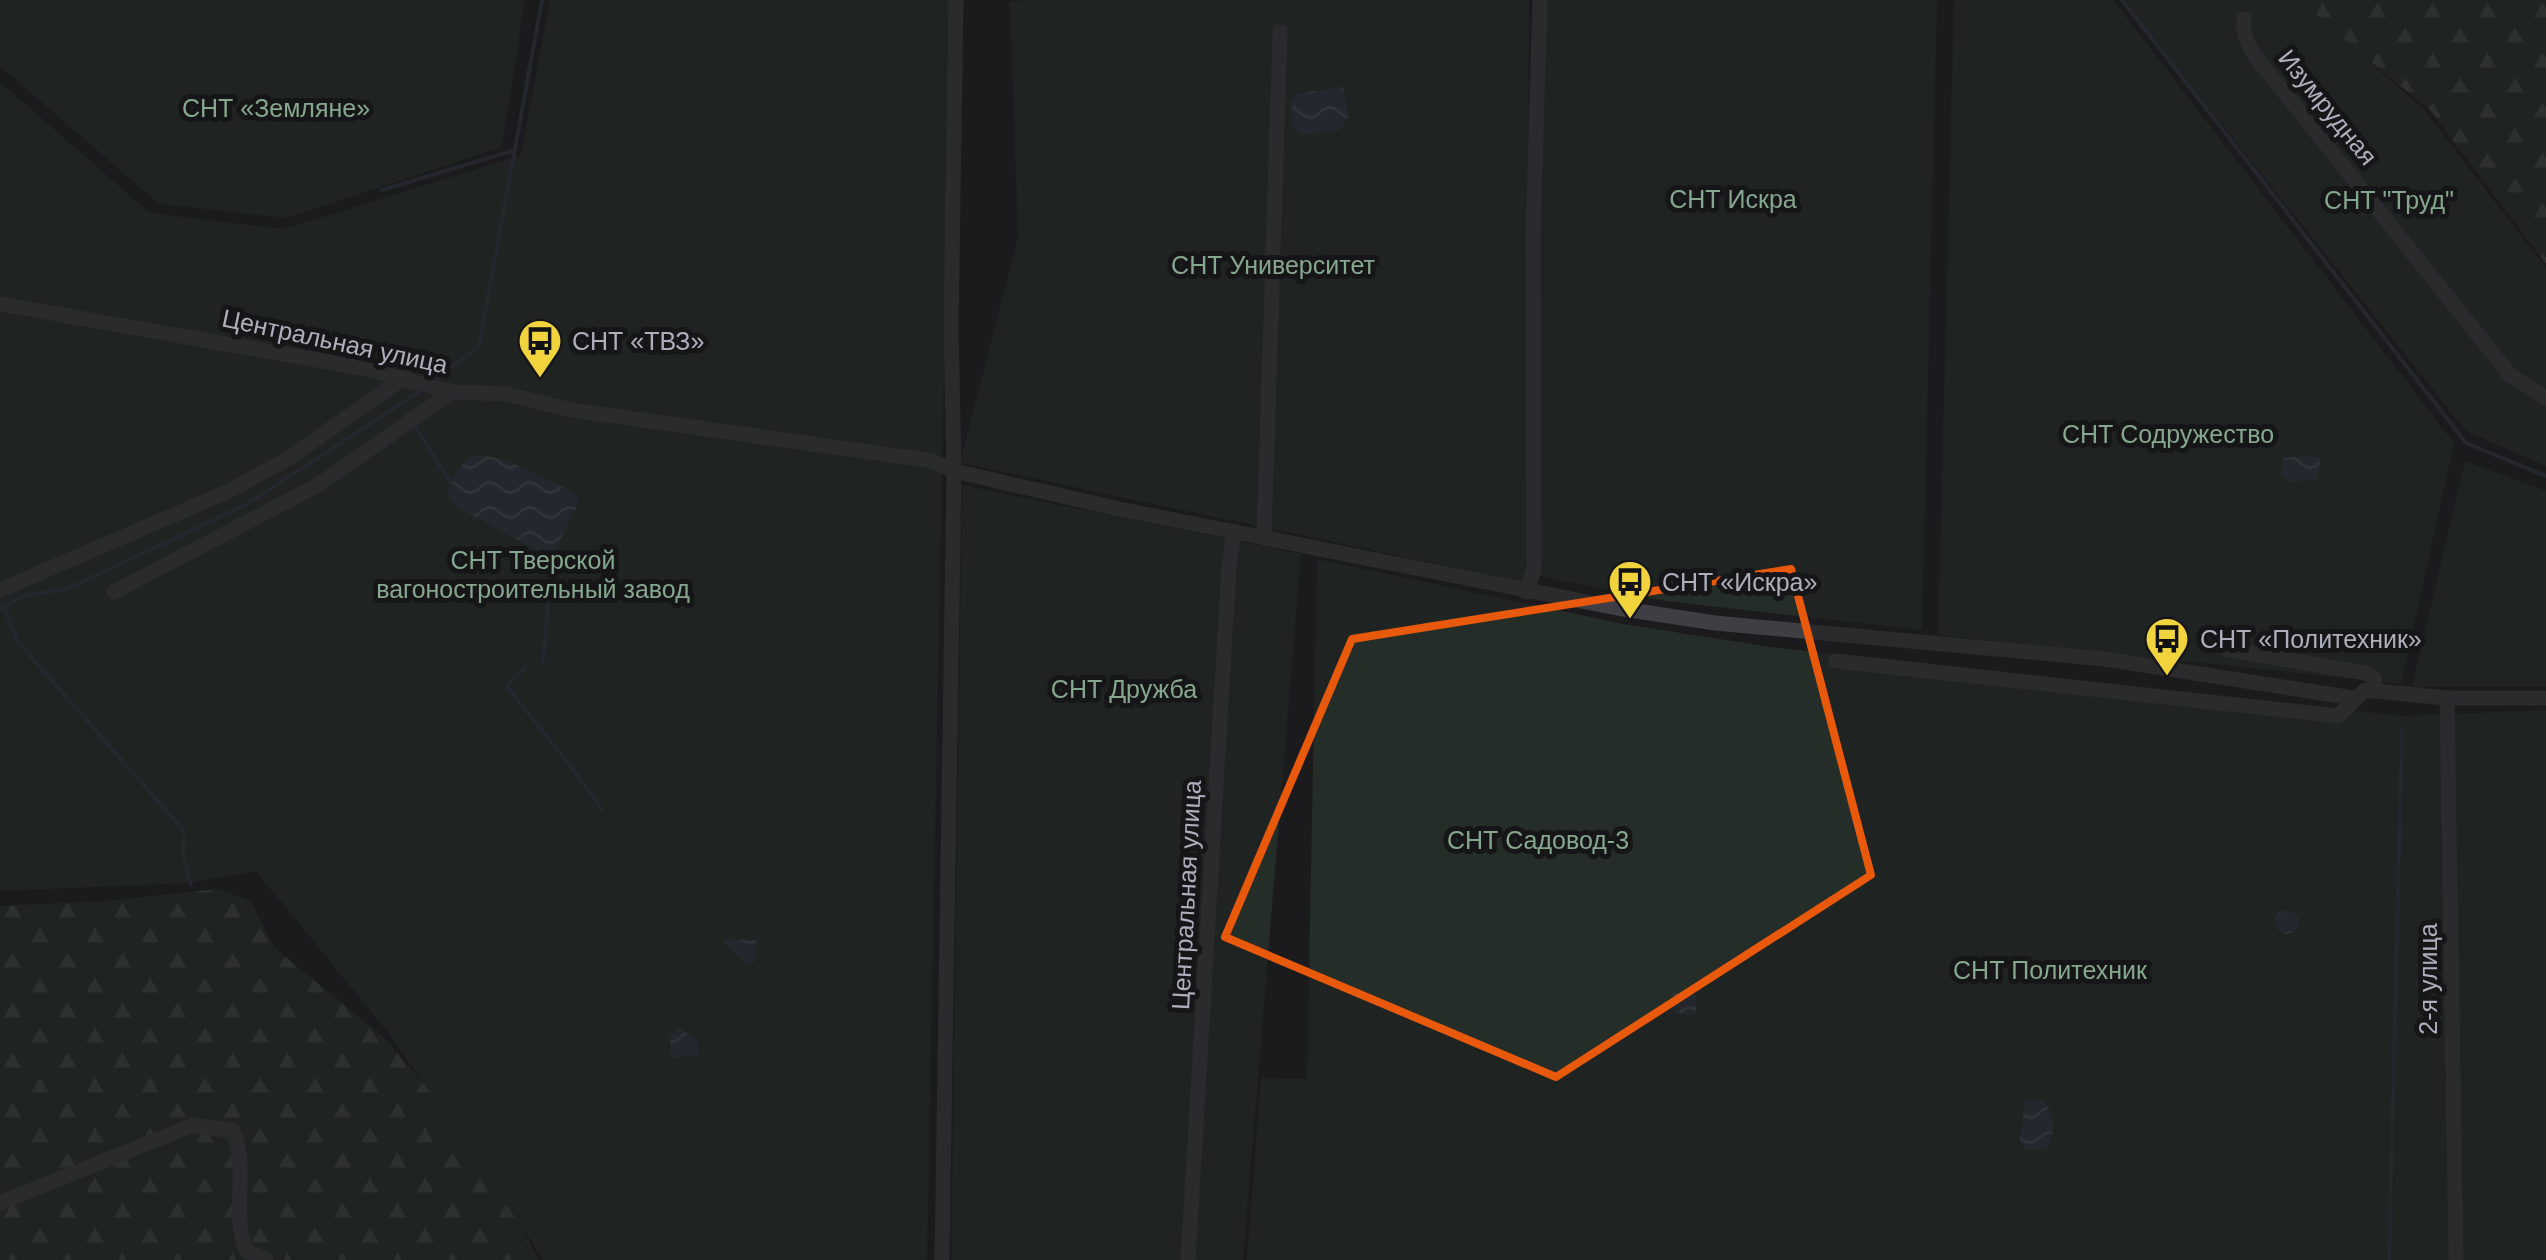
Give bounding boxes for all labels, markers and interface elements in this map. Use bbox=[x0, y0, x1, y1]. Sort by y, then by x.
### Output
street label: Изумрудная bbox=[2273, 44, 2383, 170]
park label: СНТ «Земляне» bbox=[182, 94, 370, 122]
park label: СНТ Искра bbox=[1669, 185, 1797, 213]
park label: СНТ "Труд" bbox=[2324, 186, 2454, 214]
park label: СНТ Университет bbox=[1171, 251, 1375, 279]
street label: Центральная улица bbox=[220, 303, 450, 379]
bus stop icon: СНТ «ТВЗ» bbox=[517, 318, 563, 379]
place label: СНТ «ТВЗ» bbox=[572, 327, 704, 355]
park label: СНТ Содружество bbox=[2062, 420, 2274, 448]
park label: СНТ Тверской вагоностроительный завод bbox=[376, 546, 690, 603]
bus stop icon: СНТ «Искра» bbox=[1607, 559, 1653, 620]
place label: СНТ «Искра» bbox=[1662, 568, 1817, 596]
bus stop icon: СНТ «Политехник» bbox=[2144, 616, 2190, 677]
place label: СНТ «Политехник» bbox=[2200, 625, 2422, 653]
park label: СНТ Дружба bbox=[1051, 675, 1197, 703]
street label: Центральная улица bbox=[1166, 779, 1206, 1011]
park label: СНТ Садовод-3 bbox=[1447, 826, 1629, 854]
street label: 2-я улица bbox=[2414, 923, 2442, 1035]
park label: СНТ Политехник bbox=[1953, 956, 2148, 984]

